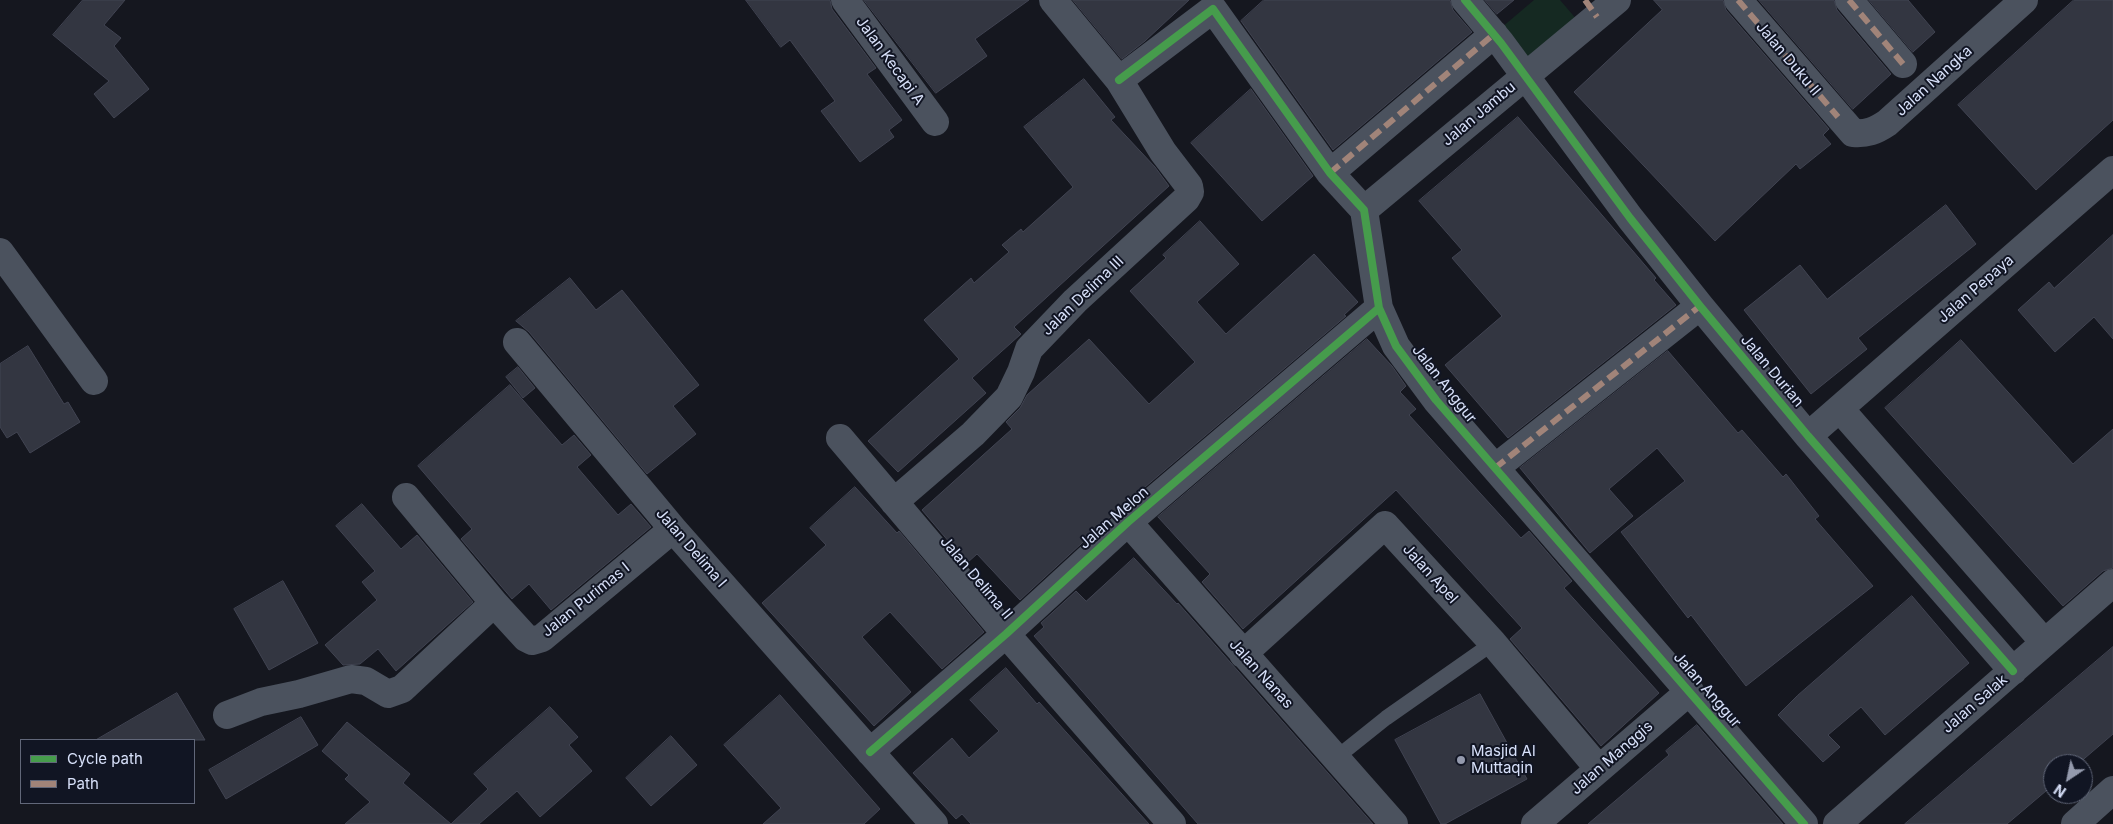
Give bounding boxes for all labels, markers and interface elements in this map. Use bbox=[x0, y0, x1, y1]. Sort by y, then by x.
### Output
street label: Jalan Kecapi A bbox=[852, 13, 928, 109]
street label: Jalan Duku II bbox=[1752, 18, 1824, 100]
street label: Jalan Nangka bbox=[1892, 42, 1976, 120]
street label: Jalan Jambu bbox=[1439, 78, 1519, 150]
street label: Jalan Pepaya bbox=[1934, 251, 2018, 327]
street label: Jalan Delima III bbox=[1038, 252, 1128, 340]
street label: Jalan Durian bbox=[1737, 331, 1807, 411]
street label: Jalan Anggur bbox=[1408, 341, 1480, 427]
street label: Jalan Melon bbox=[1076, 483, 1152, 553]
street label: Jalan Delima I bbox=[652, 505, 730, 591]
street label: Jalan Delima II bbox=[936, 533, 1016, 623]
street label: Jalan Apel bbox=[1399, 540, 1461, 608]
street label: Jalan Purimas I bbox=[538, 559, 634, 641]
street label: Jalan Nanas bbox=[1225, 636, 1297, 712]
street label: Jalan Anggur bbox=[1669, 649, 1745, 731]
street label: Jalan Salak bbox=[1939, 671, 2011, 737]
street label: Jalan Manggis bbox=[1567, 717, 1657, 799]
legend bbox=[20, 739, 195, 804]
place label: Masjid Al Muttaqin bbox=[1471, 742, 1536, 777]
text: Cycle path bbox=[67, 749, 143, 768]
marker: Masjid Al Muttaqin bbox=[1455, 754, 1467, 766]
north arrow bbox=[2043, 754, 2093, 804]
text: Path bbox=[67, 774, 99, 793]
text: N bbox=[2051, 781, 2069, 801]

